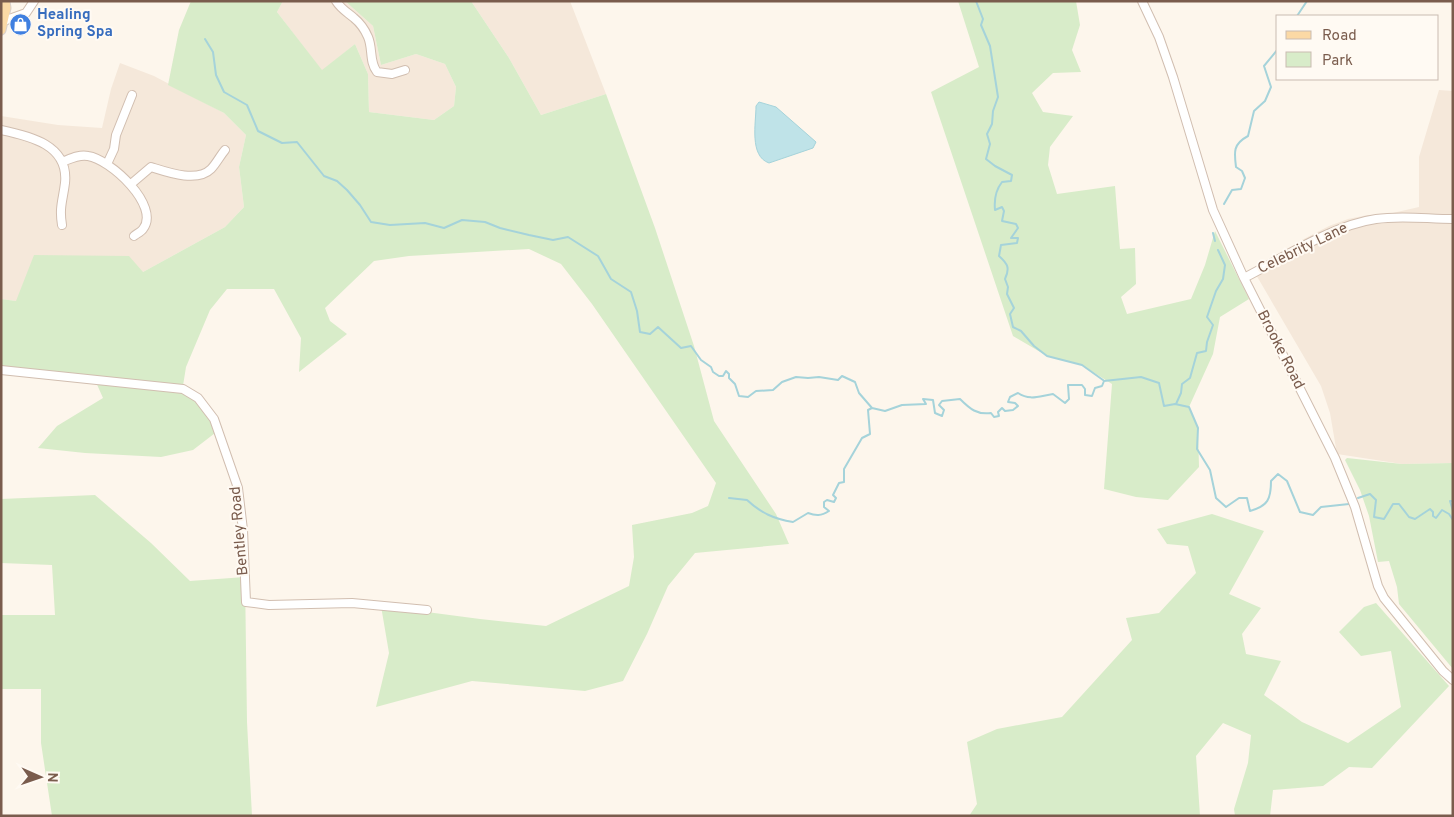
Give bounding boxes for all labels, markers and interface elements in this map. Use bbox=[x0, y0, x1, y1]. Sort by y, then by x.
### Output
place label: Healing Spring Spa bbox=[37, 6, 113, 42]
shop icon: Healing Spring Spa bbox=[9, 12, 33, 36]
legend bbox=[1276, 15, 1439, 80]
text: Road bbox=[1322, 27, 1357, 46]
text: Park bbox=[1322, 52, 1353, 71]
street label: Celebrity Lane bbox=[1255, 219, 1351, 279]
street label: Brooke Road bbox=[1252, 307, 1308, 393]
street label: Bentley Road bbox=[227, 486, 253, 576]
north arrow bbox=[15, 752, 65, 802]
text: N bbox=[43, 772, 60, 783]

